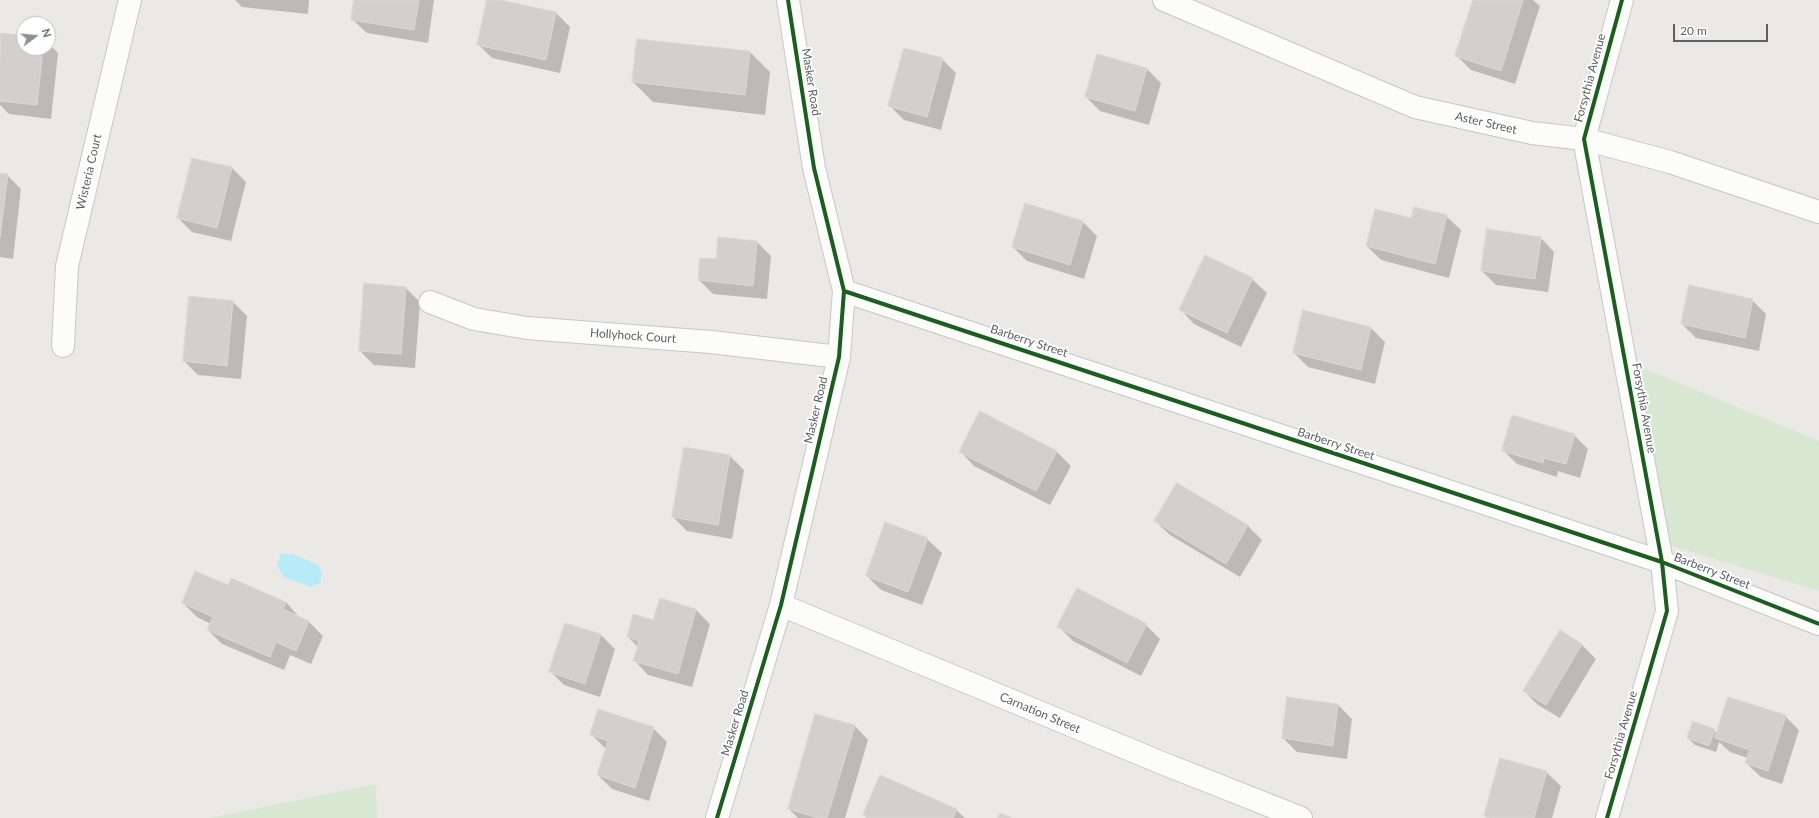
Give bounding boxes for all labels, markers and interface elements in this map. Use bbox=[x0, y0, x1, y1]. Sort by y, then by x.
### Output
north arrow bbox=[16, 16, 56, 56]
scale bar bbox=[1675, 16, 1770, 42]
text: 20 m bbox=[1680, 23, 1707, 38]
text: N bbox=[40, 27, 54, 39]
street label: Forsythia Avenue bbox=[1571, 32, 1609, 124]
street label: Masker Road bbox=[799, 47, 823, 117]
street label: Aster Street bbox=[1454, 109, 1518, 137]
street label: Wisteria Court bbox=[73, 133, 105, 211]
street label: Barberry Street bbox=[988, 322, 1070, 360]
street label: Hollyhock Court bbox=[590, 326, 676, 346]
street label: Forsythia Avenue bbox=[1629, 362, 1659, 454]
street label: Masker Road bbox=[801, 375, 831, 445]
street label: Barberry Street bbox=[1295, 425, 1377, 463]
street label: Barberry Street bbox=[1672, 550, 1752, 592]
street label: Masker Road bbox=[718, 688, 752, 758]
street label: Carnation Street bbox=[997, 689, 1083, 737]
street label: Forsythia Avenue bbox=[1601, 689, 1641, 781]

